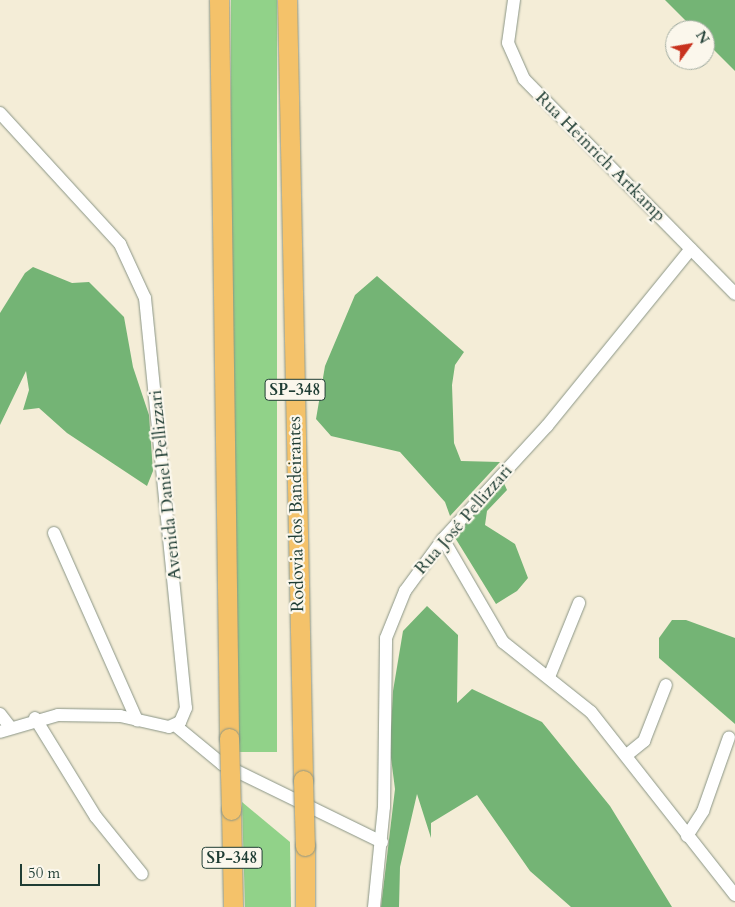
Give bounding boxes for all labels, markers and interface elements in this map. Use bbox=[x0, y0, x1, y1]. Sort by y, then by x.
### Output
north arrow bbox=[665, 20, 715, 70]
text: N bbox=[691, 27, 714, 48]
street label: Rua Heinrich Artkamp bbox=[530, 87, 670, 227]
road number: SP-348 bbox=[264, 376, 326, 404]
street label: Avenida Daniel Pellizzari bbox=[145, 389, 187, 581]
street label: Rodovia dos Bandeirantes bbox=[284, 416, 310, 612]
street label: Rua José Pellizzari bbox=[410, 461, 518, 579]
road number: SP-348 bbox=[201, 844, 263, 871]
scale bar bbox=[22, 854, 102, 886]
text: 50 m bbox=[28, 863, 60, 883]

